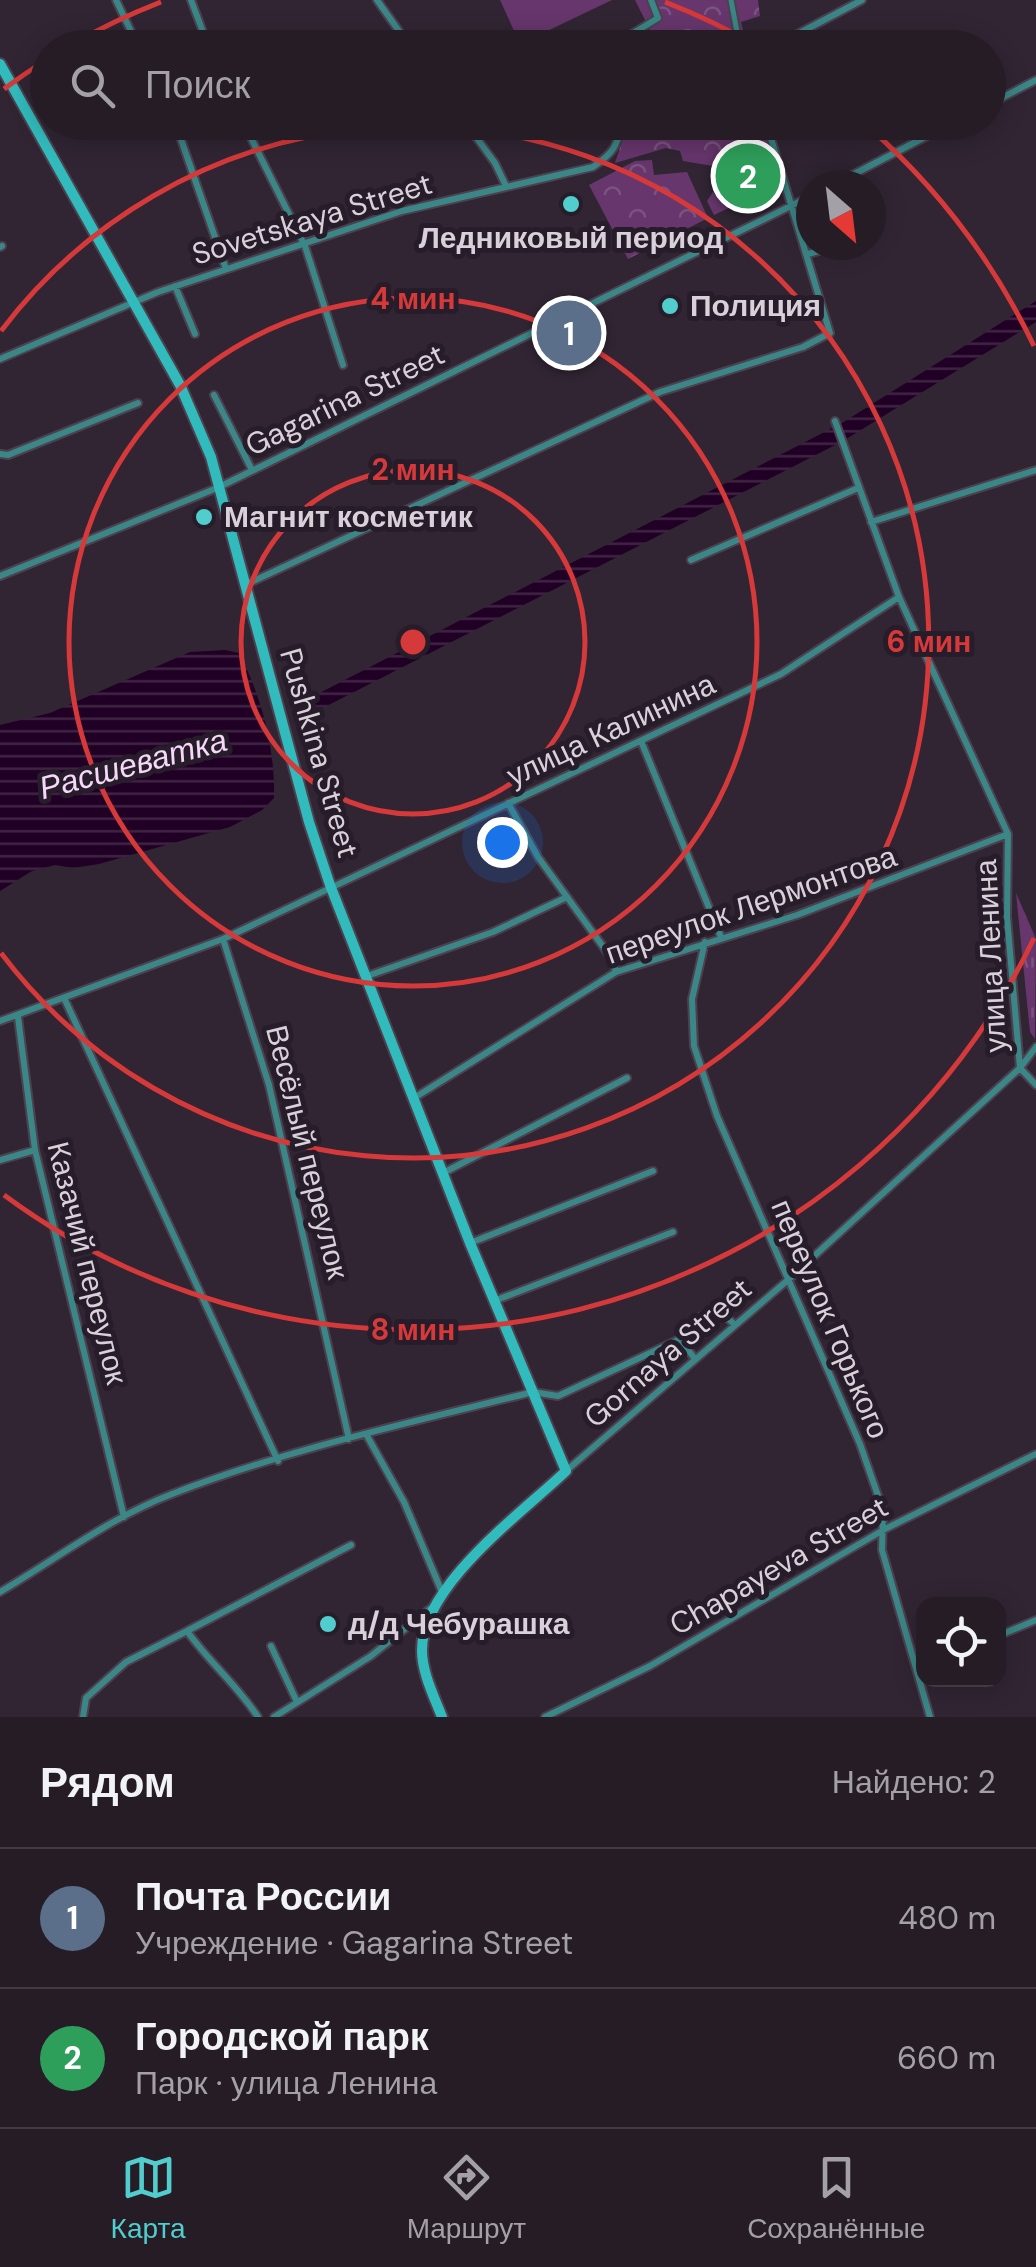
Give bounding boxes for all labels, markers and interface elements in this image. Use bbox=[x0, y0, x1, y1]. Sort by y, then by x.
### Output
search box bbox=[30, 30, 1006, 140]
icon: search bbox=[65, 58, 120, 113]
text: Поиск bbox=[145, 60, 250, 110]
pin: 2 bbox=[716, 138, 780, 214]
street label: Sovetskaya Street bbox=[187, 164, 437, 274]
north arrow bbox=[796, 170, 886, 260]
marker: Ледниковый период bbox=[560, 193, 582, 215]
place label: Ледниковый период bbox=[419, 218, 723, 257]
text: 4 мин bbox=[370, 279, 456, 318]
place label: Полиция bbox=[690, 286, 821, 325]
marker: Полиция bbox=[659, 295, 681, 317]
pin: 1 bbox=[536, 296, 602, 370]
street label: Gagarina Street bbox=[239, 334, 451, 465]
text: 2 мин bbox=[371, 450, 455, 489]
place label: Магнит косметик bbox=[224, 497, 474, 536]
marker: Магнит косметик bbox=[193, 506, 215, 528]
text: 6 мин bbox=[887, 622, 971, 661]
centre of rings bbox=[395, 624, 431, 660]
street label: Pushkina Street bbox=[271, 644, 368, 862]
street label: улица Калинина bbox=[500, 664, 721, 795]
water label: Расшеватка bbox=[34, 719, 232, 809]
your location bbox=[477, 817, 528, 868]
street label: переулок Лермонтова bbox=[600, 836, 902, 973]
street label: улица Ленина bbox=[966, 858, 1015, 1054]
street label: Весёлый переулок bbox=[257, 1021, 358, 1284]
street label: Казачий переулок bbox=[38, 1138, 137, 1389]
street label: переулок Горького bbox=[762, 1193, 898, 1444]
street label: Gornaya Street bbox=[576, 1269, 760, 1436]
text: 8 мин bbox=[371, 1310, 455, 1349]
street label: Chapayeva Street bbox=[663, 1487, 895, 1644]
map controls bbox=[916, 1597, 1006, 1687]
button: locate bbox=[916, 1597, 1006, 1687]
place label: д/д Чебурашка bbox=[348, 1604, 570, 1643]
marker: д/д Чебурашка bbox=[317, 1613, 339, 1635]
text: Рядом bbox=[40, 1755, 175, 1810]
text: Найдено: 2 bbox=[832, 1761, 996, 1803]
text: Почта России bbox=[135, 1872, 391, 1922]
text: 1 bbox=[67, 1897, 78, 1939]
text: 480 m bbox=[898, 1897, 996, 1939]
text: Учреждение · Gagarina Street bbox=[135, 1922, 573, 1964]
text: Городской парк bbox=[135, 2012, 429, 2062]
text: 2 bbox=[63, 2037, 82, 2079]
text: 660 m bbox=[897, 2037, 996, 2079]
text: Парк · улица Ленина bbox=[135, 2062, 437, 2104]
tab: Карта bbox=[111, 2150, 186, 2247]
tab: Маршрут bbox=[407, 2150, 526, 2247]
tab: Сохранённые bbox=[747, 2150, 925, 2247]

